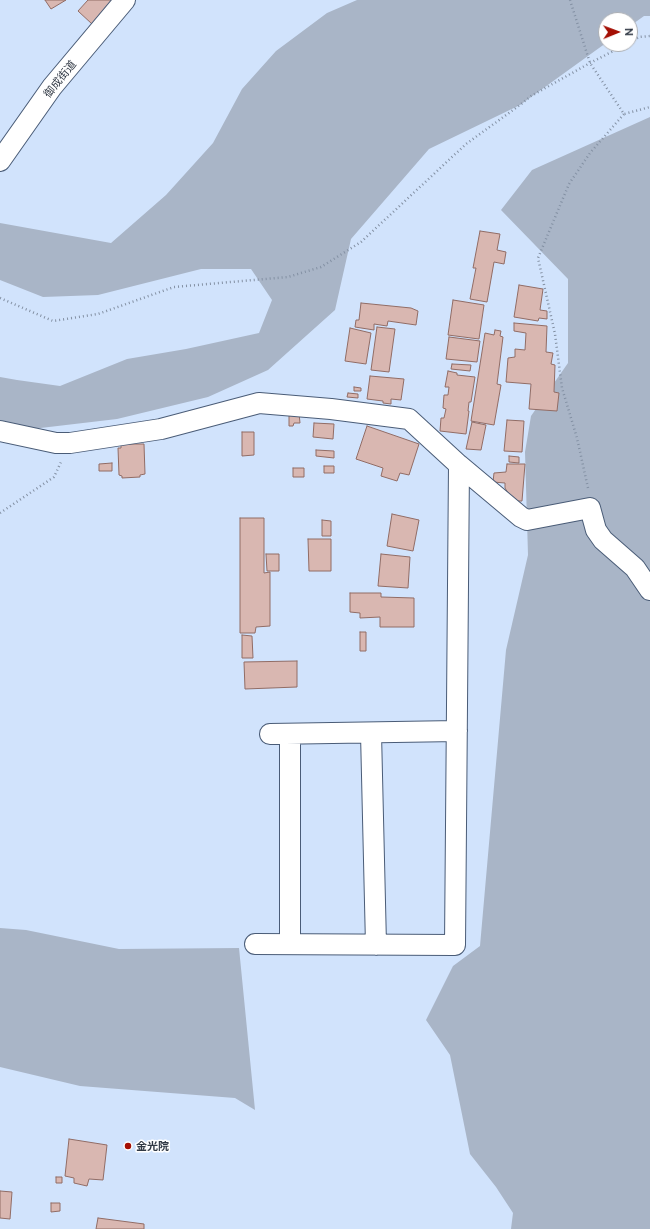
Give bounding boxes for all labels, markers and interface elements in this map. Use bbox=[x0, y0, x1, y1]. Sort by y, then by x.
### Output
north arrow bbox=[598, 12, 638, 52]
text: N bbox=[623, 28, 635, 36]
street label: 御成街道 bbox=[41, 58, 79, 100]
place label: 金光院 bbox=[136, 1139, 169, 1153]
marker: 金光院 bbox=[123, 1141, 133, 1151]

